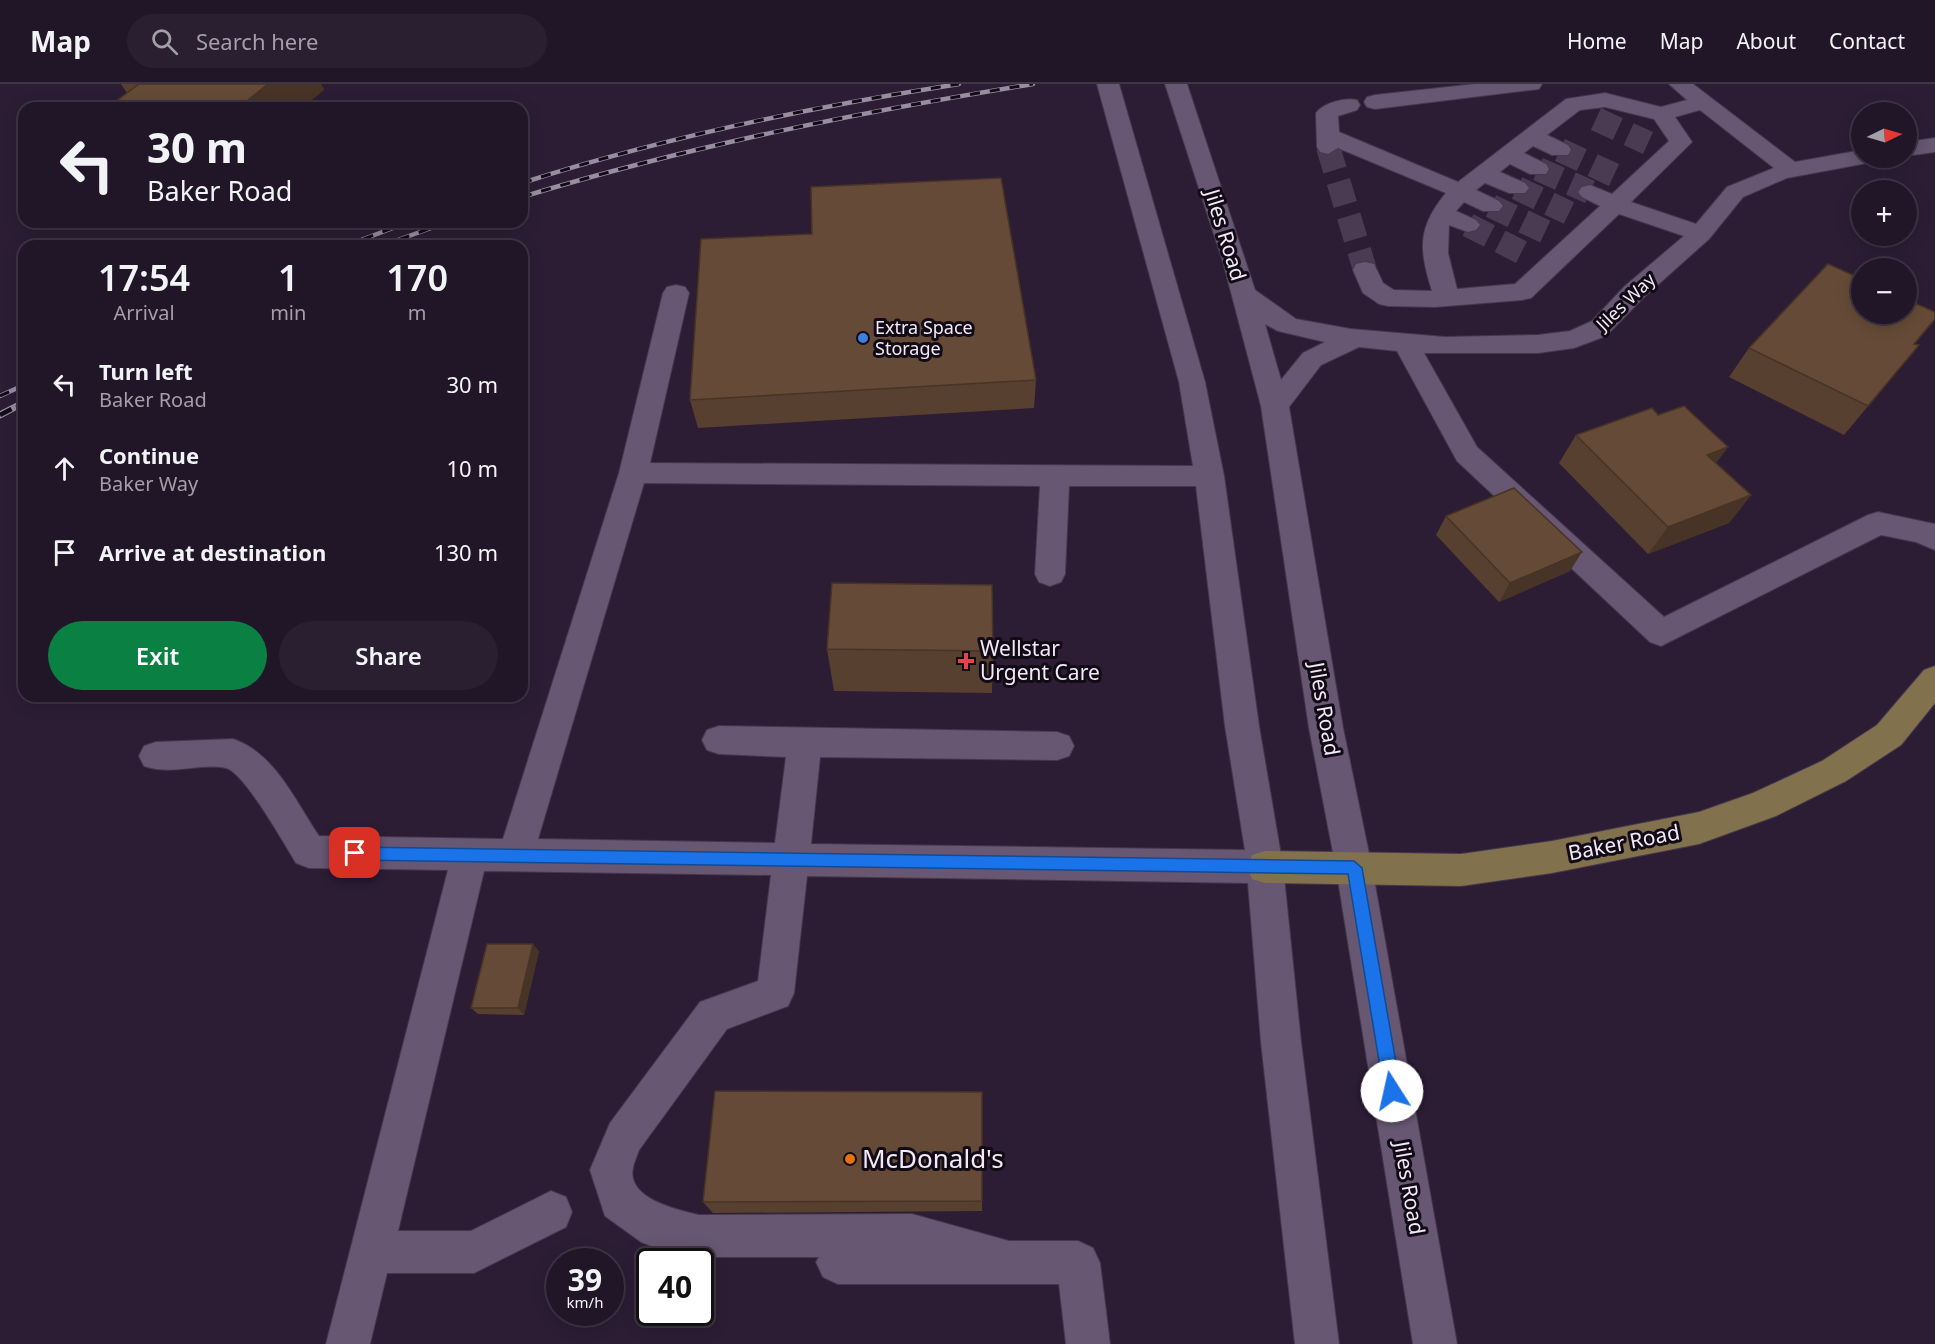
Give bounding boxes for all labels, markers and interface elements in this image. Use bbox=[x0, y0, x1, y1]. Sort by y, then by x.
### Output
search box bbox=[127, 14, 547, 68]
text: Map bbox=[30, 22, 91, 60]
icon: search bbox=[148, 25, 181, 58]
text: Search here bbox=[196, 26, 318, 56]
text: Home bbox=[1567, 27, 1627, 55]
text: Map bbox=[1660, 27, 1703, 55]
text: About bbox=[1736, 27, 1796, 55]
text: Contact bbox=[1829, 27, 1905, 55]
north arrow bbox=[1851, 102, 1917, 168]
map controls bbox=[1851, 102, 1917, 324]
text: 30 m bbox=[147, 118, 247, 175]
icon: left bbox=[48, 126, 126, 204]
text: Baker Road bbox=[147, 172, 292, 209]
button: + bbox=[1851, 180, 1917, 246]
street label: Jiles Road bbox=[1198, 184, 1253, 284]
text: 17:54 bbox=[98, 253, 190, 302]
text: 1 bbox=[278, 253, 299, 302]
text: 170 bbox=[386, 253, 448, 302]
button: − bbox=[1851, 258, 1917, 324]
street label: Jiles Way bbox=[1589, 267, 1661, 337]
text: Arrival bbox=[114, 299, 175, 326]
text: min bbox=[270, 299, 306, 326]
text: m bbox=[408, 299, 427, 326]
place label: Extra Space Storage bbox=[875, 315, 973, 360]
marker: Extra Space Storage bbox=[856, 331, 870, 345]
text: Turn left bbox=[99, 356, 193, 386]
icon: left bbox=[48, 368, 81, 401]
text: 30 m bbox=[447, 369, 498, 399]
text: Baker Road bbox=[99, 386, 207, 413]
text: Continue bbox=[99, 440, 199, 470]
icon: ahead bbox=[48, 452, 81, 485]
text: 10 m bbox=[447, 453, 498, 483]
text: Baker Way bbox=[99, 470, 198, 497]
icon: arrive bbox=[48, 536, 81, 569]
text: Arrive at destination bbox=[99, 537, 326, 567]
text: 130 m bbox=[434, 537, 498, 567]
button: Exit bbox=[48, 621, 267, 690]
button: Share bbox=[279, 621, 498, 690]
place label: Wellstar Urgent Care bbox=[980, 634, 1100, 686]
marker: Wellstar Urgent Care bbox=[957, 652, 975, 670]
street label: Jiles Road bbox=[1303, 658, 1347, 758]
street label: Baker Road bbox=[1566, 817, 1682, 867]
pin bbox=[329, 827, 380, 878]
icon: arrive bbox=[338, 836, 371, 869]
position arrow bbox=[1360, 1059, 1424, 1123]
street label: Jiles Road bbox=[1388, 1137, 1432, 1237]
place label: McDonald's bbox=[862, 1140, 1004, 1176]
marker: McDonald's bbox=[843, 1152, 857, 1166]
speed limit sign: 40 bbox=[636, 1248, 714, 1326]
text: 39 bbox=[568, 1259, 602, 1300]
text: km/h bbox=[567, 1292, 603, 1312]

